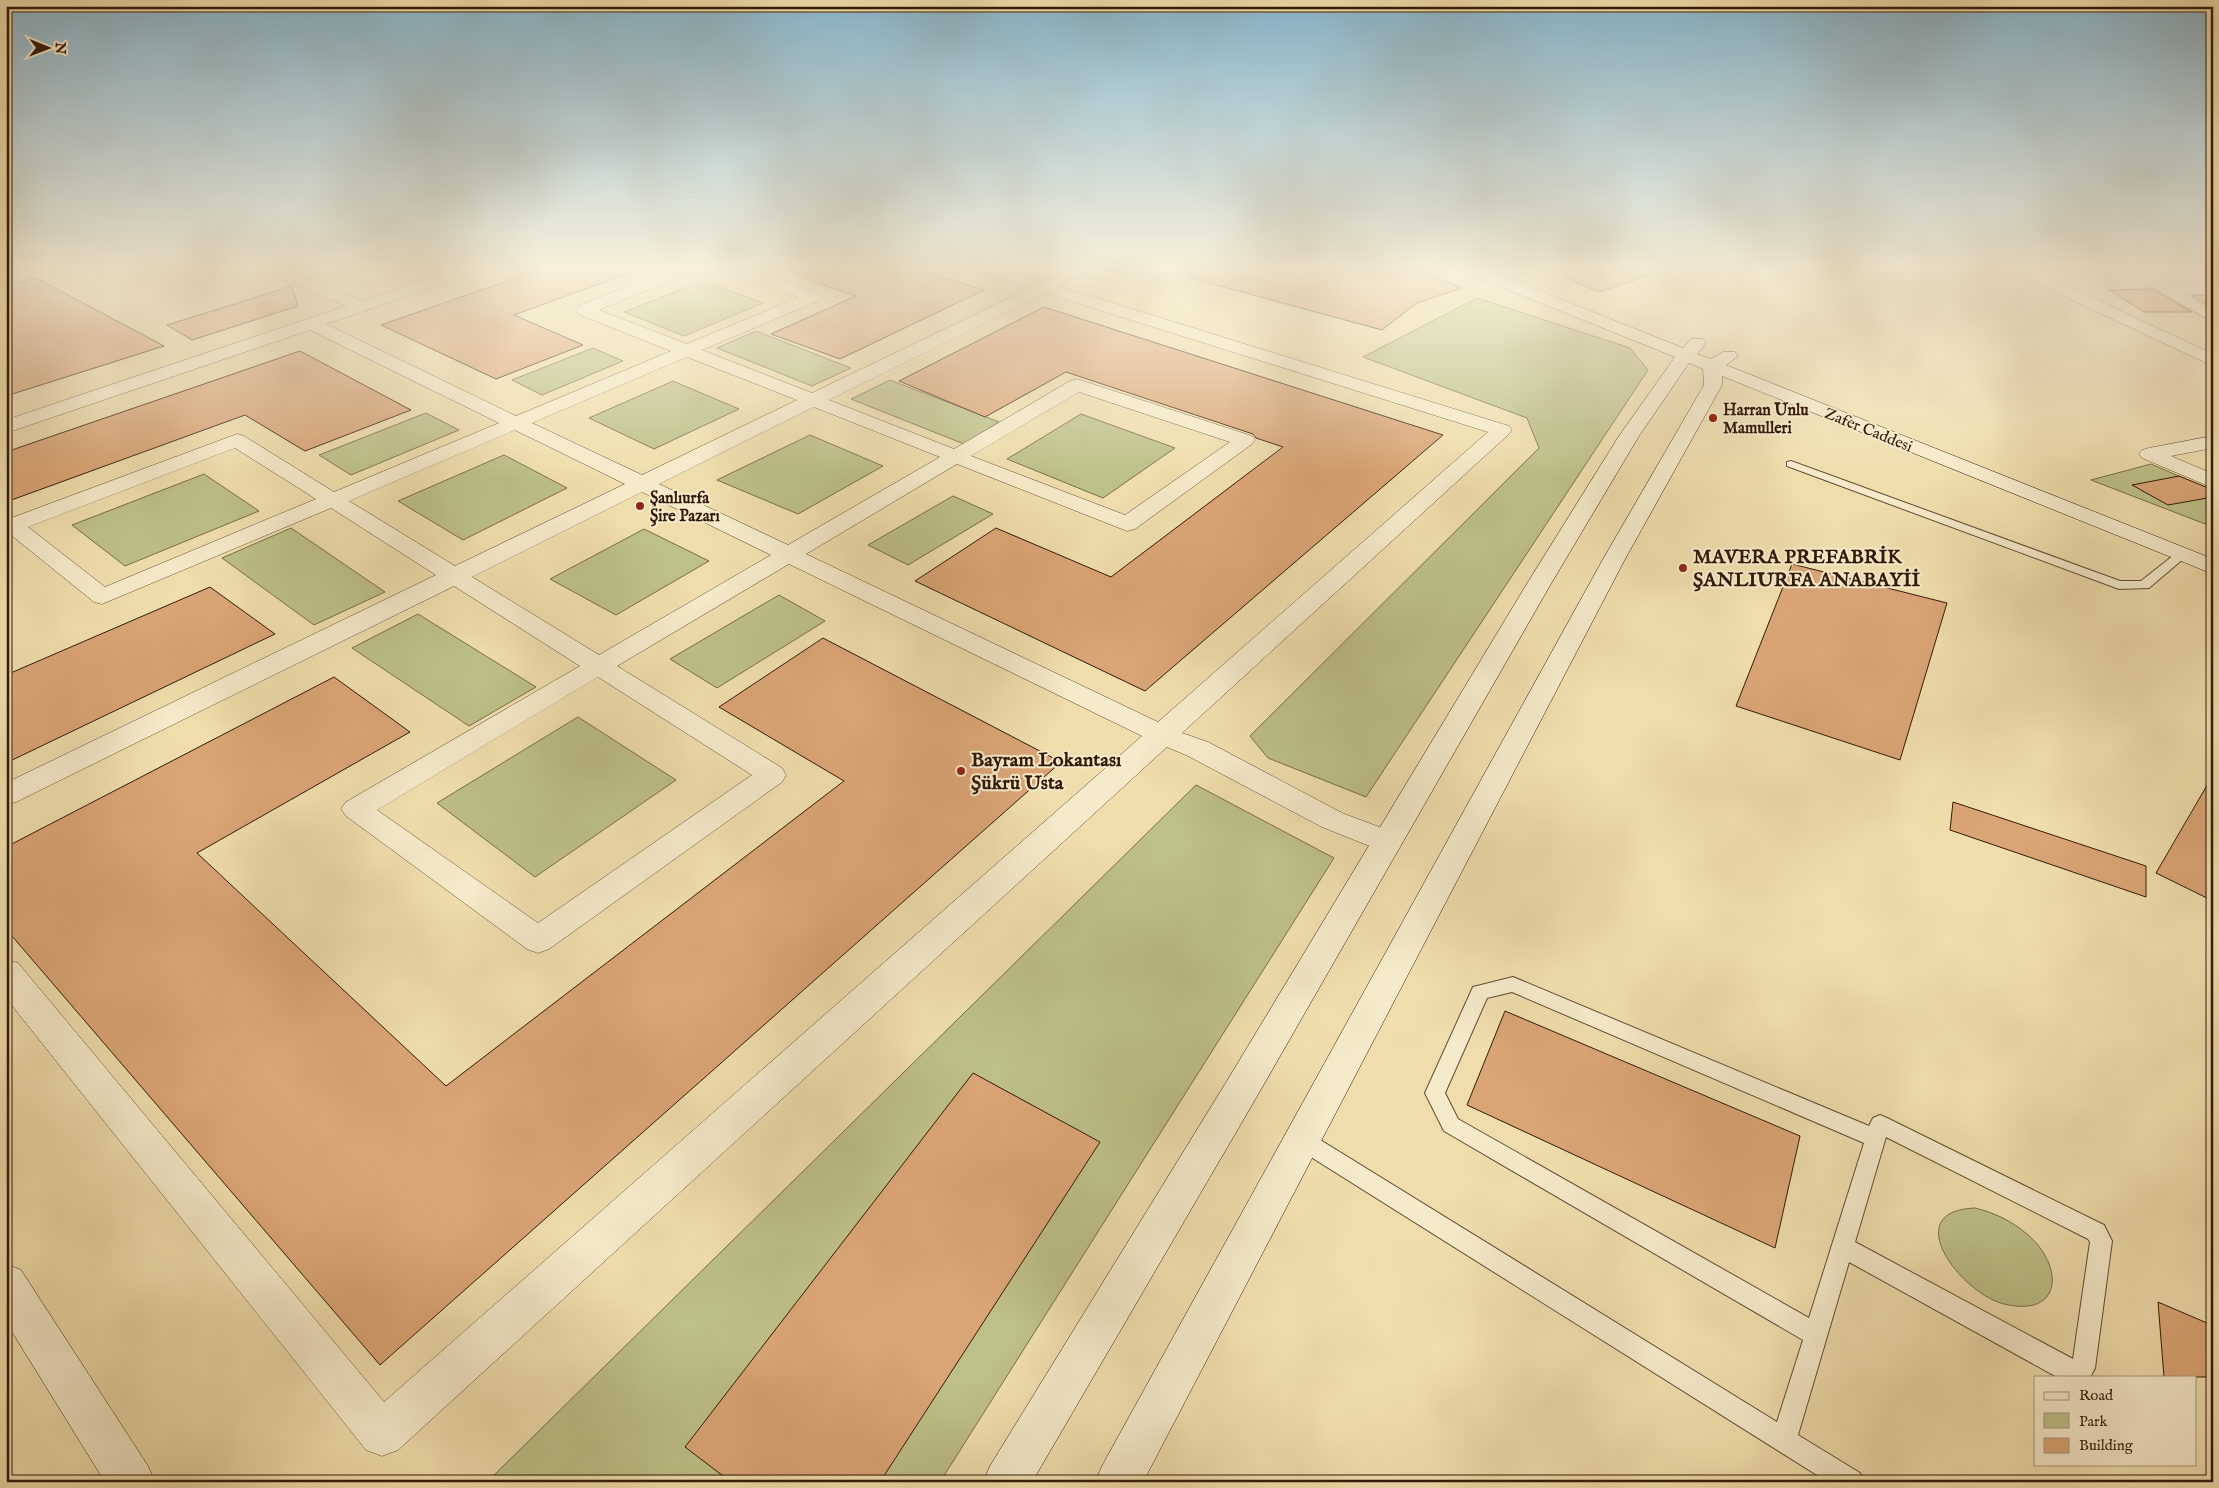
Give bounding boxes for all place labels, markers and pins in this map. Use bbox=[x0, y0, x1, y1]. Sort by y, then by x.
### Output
place label: Harran Unlu Mamulleri bbox=[1723, 401, 1809, 439]
marker: Harran Unlu Mamulleri bbox=[1707, 412, 1719, 424]
place label: Şanlıurfa Şire Pazarı bbox=[650, 489, 720, 527]
marker: Şanlıurfa Şire Pazarı bbox=[634, 500, 646, 512]
place label: MAVERA PREFABRİK ŞANLIURFA ANABAYİİ bbox=[1693, 545, 1921, 593]
marker: MAVERA PREFABRİK ŞANLIURFA ANABAYİİ bbox=[1677, 562, 1689, 574]
place label: Bayram Lokantası Şükrü Usta bbox=[971, 748, 1122, 796]
marker: Bayram Lokantası Şükrü Usta bbox=[955, 765, 967, 777]

